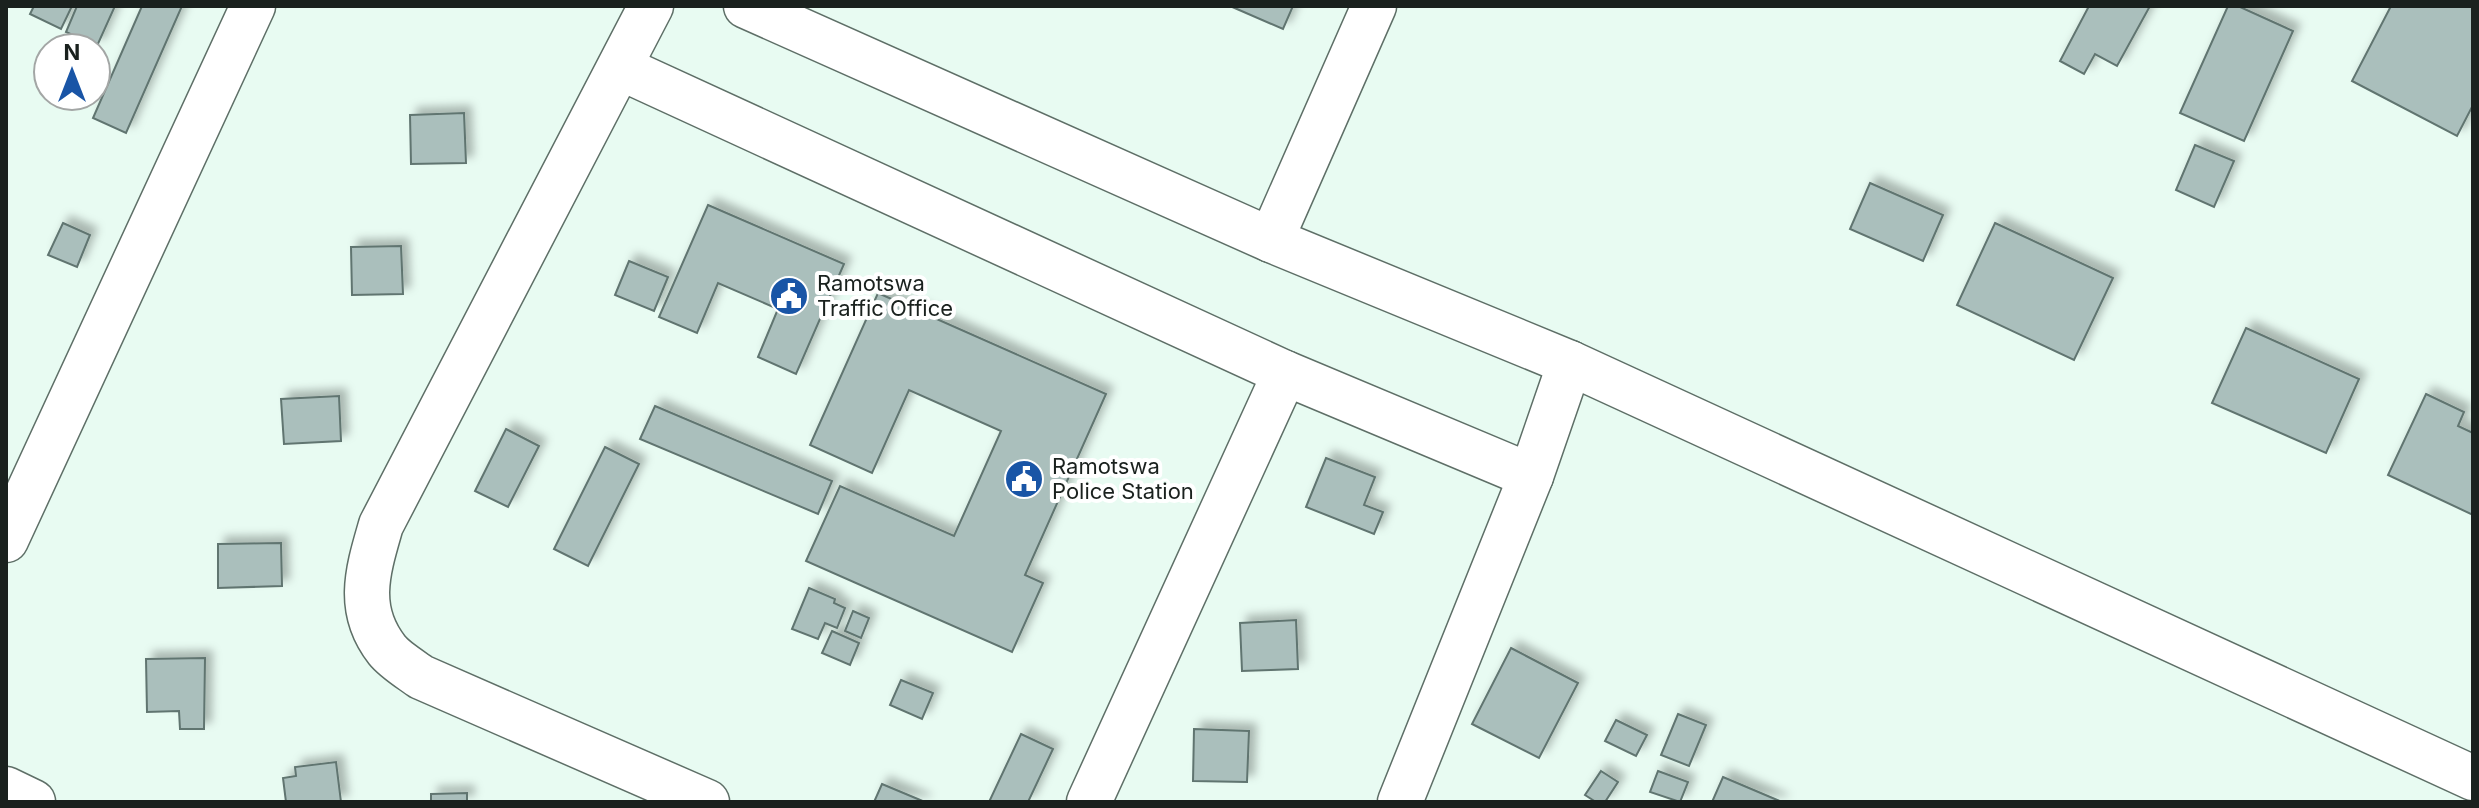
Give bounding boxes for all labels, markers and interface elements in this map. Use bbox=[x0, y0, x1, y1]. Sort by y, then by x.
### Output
north arrow bbox=[32, 32, 112, 112]
text: N bbox=[64, 39, 80, 65]
place label: Ramotswa Traffic Office bbox=[817, 270, 953, 321]
public building icon: Ramotswa Traffic Office bbox=[768, 275, 810, 317]
place label: Ramotswa Police Station bbox=[1052, 453, 1194, 504]
public building icon: Ramotswa Police Station bbox=[1003, 458, 1045, 500]

